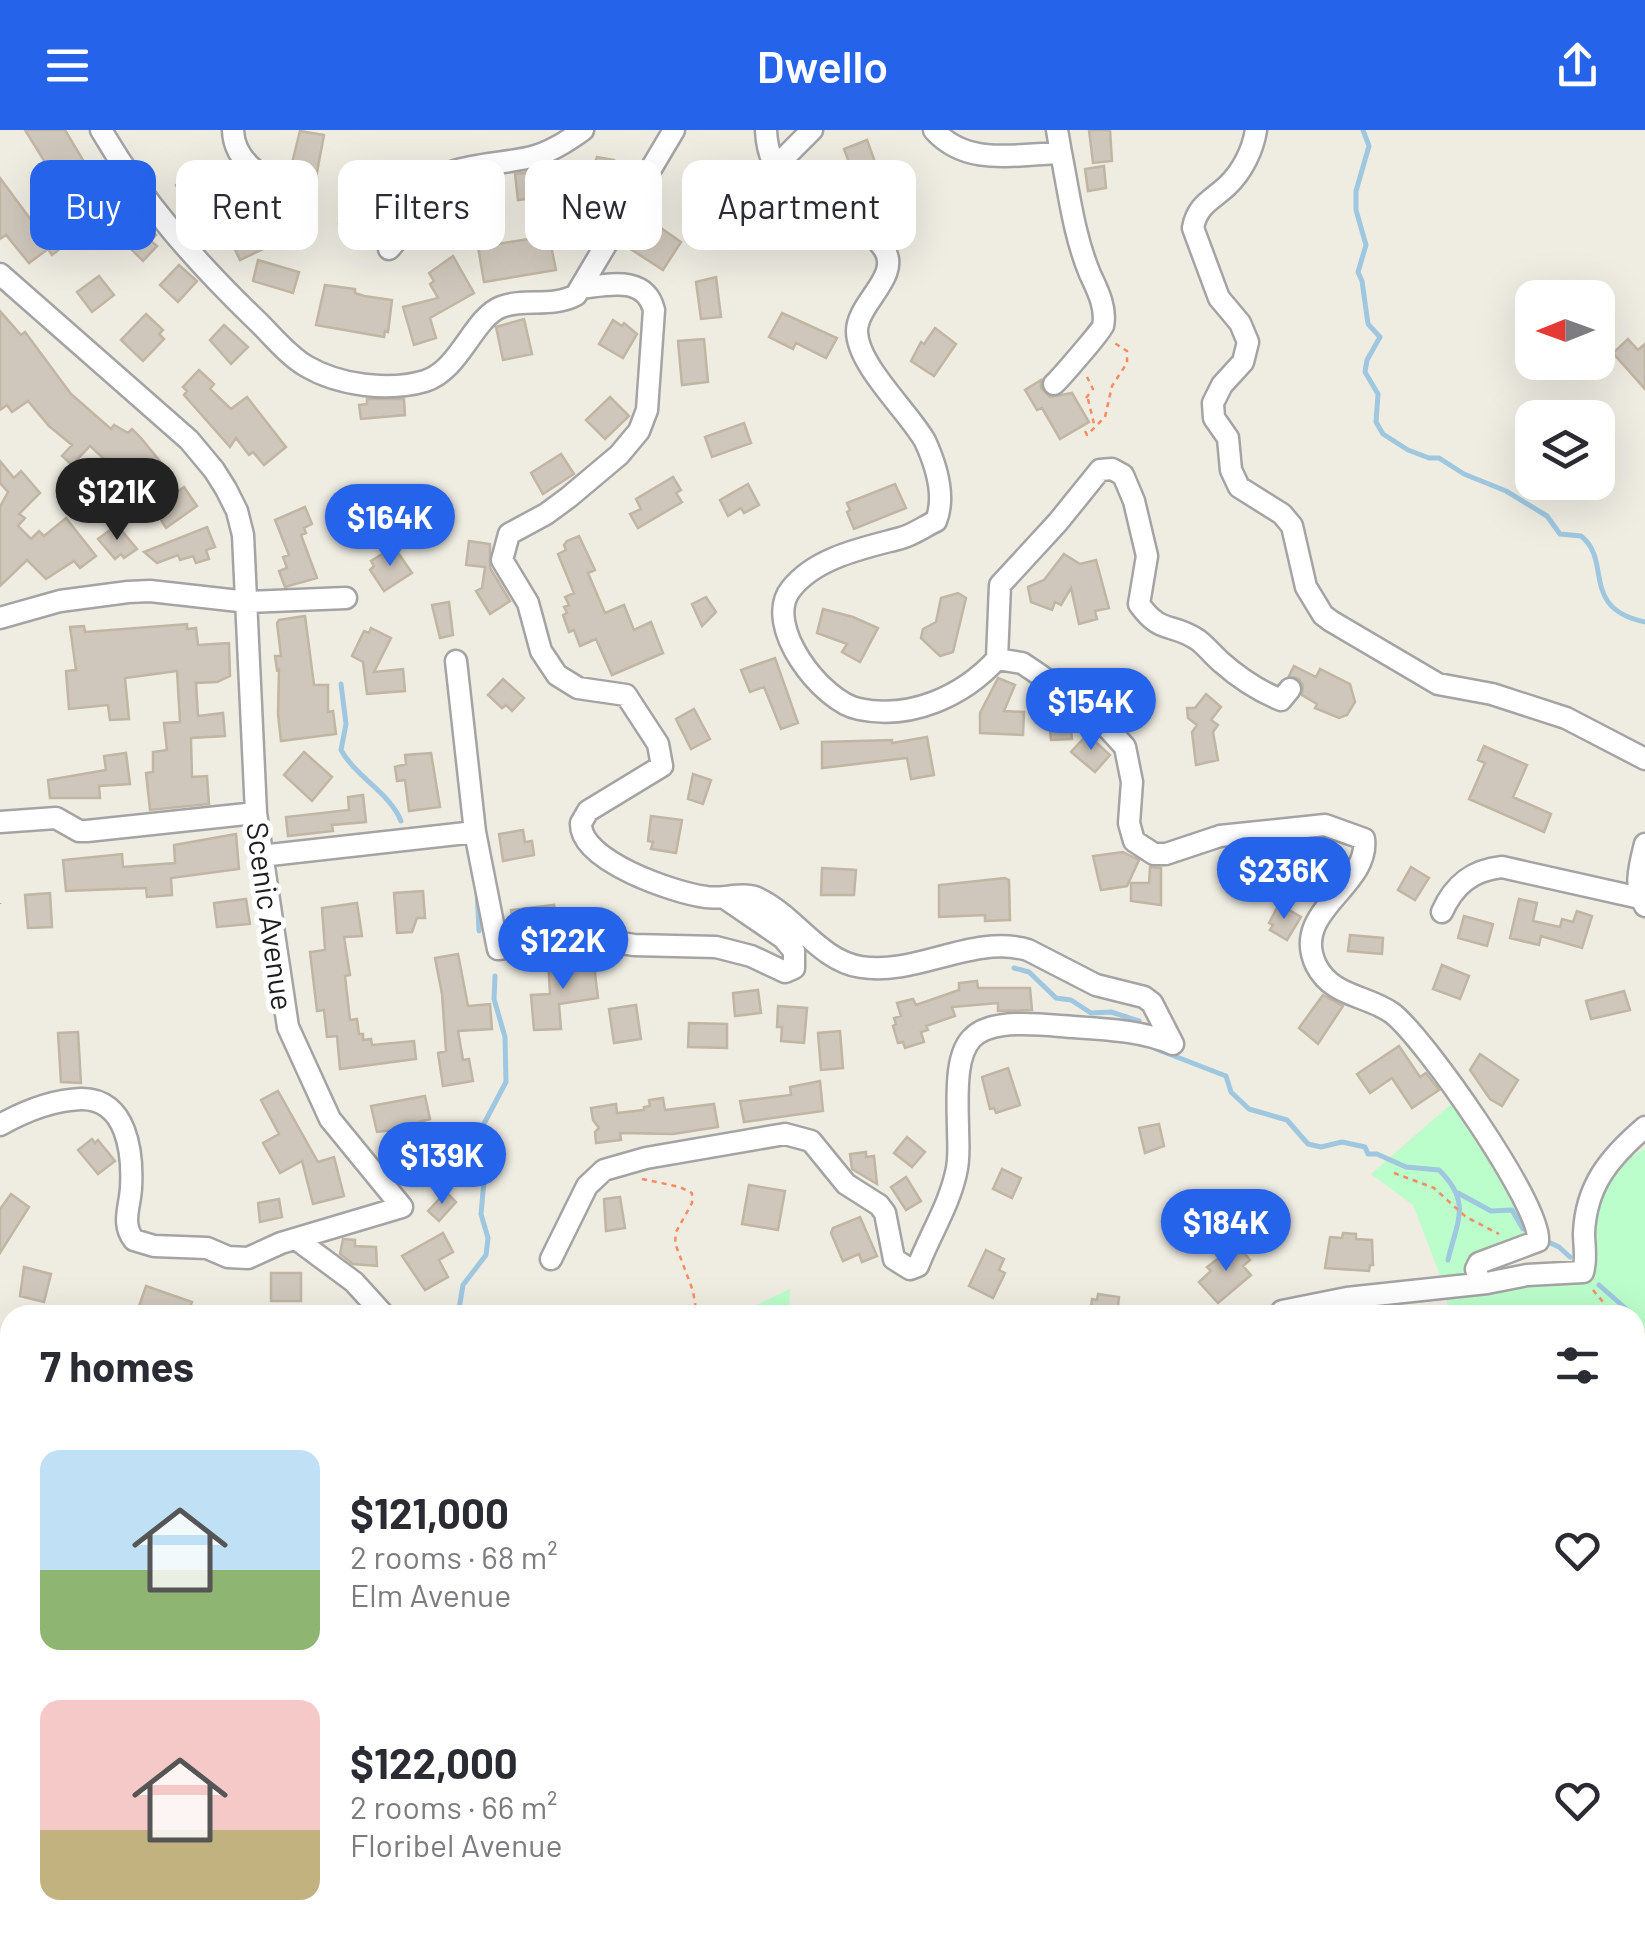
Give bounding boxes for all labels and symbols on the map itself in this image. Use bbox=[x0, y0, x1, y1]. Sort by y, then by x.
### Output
north arrow bbox=[1515, 280, 1615, 380]
pin: $121K bbox=[47, 458, 187, 543]
pin: $164K bbox=[320, 484, 460, 569]
pin: $154K bbox=[1021, 668, 1161, 753]
street label: Scenic Avenue bbox=[240, 820, 302, 1012]
pin: $236K bbox=[1214, 837, 1354, 922]
pin: $122K bbox=[493, 907, 633, 992]
pin: $139K bbox=[372, 1122, 512, 1207]
pin: $184K bbox=[1156, 1189, 1296, 1274]

